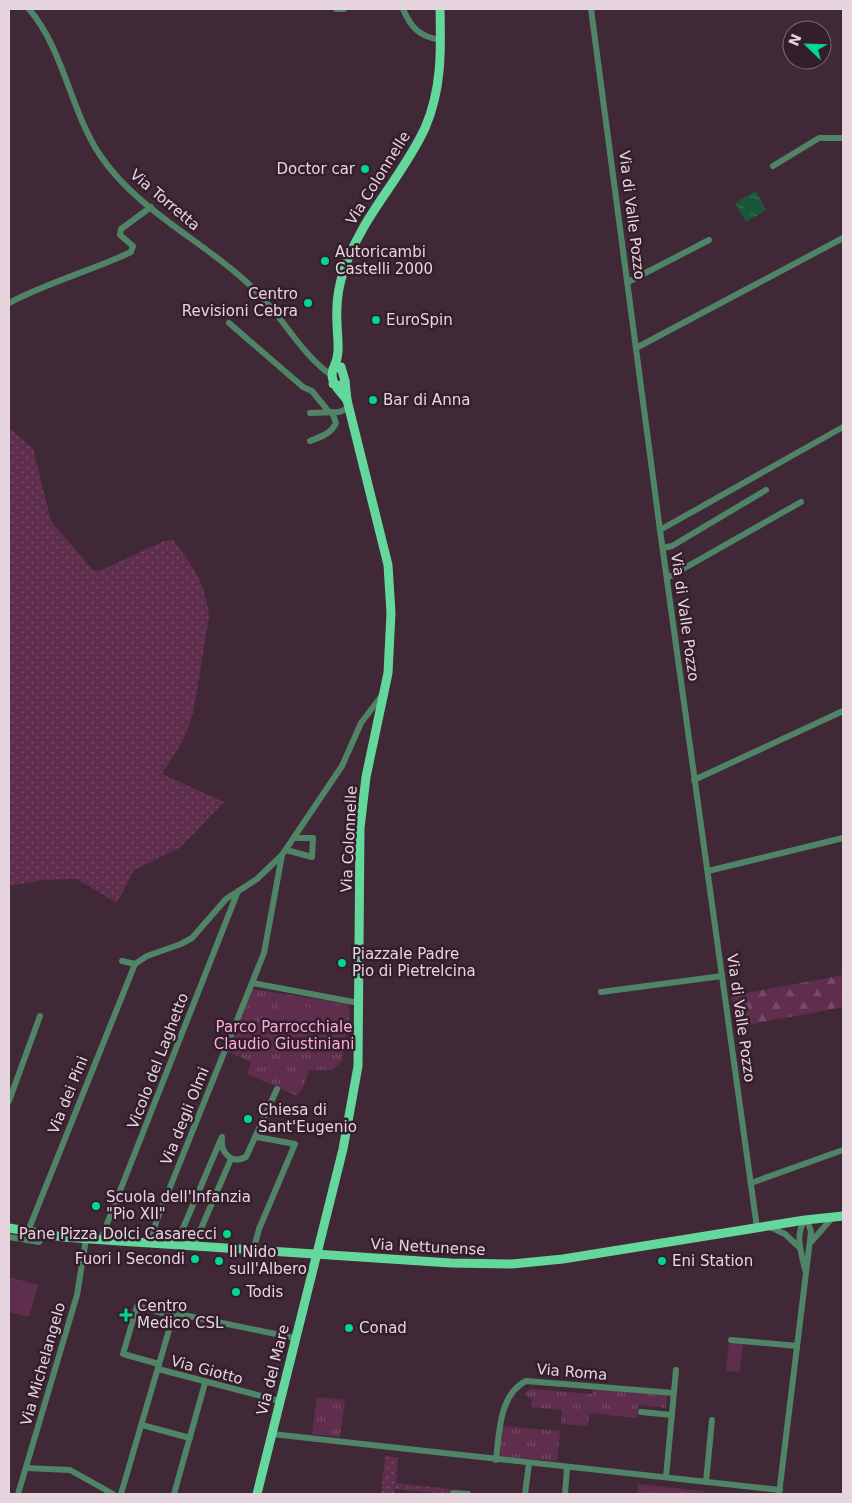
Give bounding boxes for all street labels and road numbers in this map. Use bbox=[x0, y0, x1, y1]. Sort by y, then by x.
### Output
street label: Via Colonnelle bbox=[342, 128, 414, 228]
street label: Via di Valle Pozzo bbox=[615, 150, 649, 280]
street label: Via Torretta bbox=[126, 166, 204, 234]
street label: Via di Valle Pozzo bbox=[667, 552, 703, 682]
street label: Via Colonnelle bbox=[337, 785, 361, 893]
street label: Via di Valle Pozzo bbox=[723, 953, 759, 1083]
street label: Vicolo del Laghetto bbox=[124, 991, 192, 1131]
street label: Via dei Pini bbox=[44, 1053, 92, 1137]
street label: Via degli Olmi bbox=[157, 1064, 213, 1168]
street label: Via Nettunense bbox=[370, 1235, 486, 1259]
street label: Via Michelangelo bbox=[17, 1300, 69, 1428]
street label: Via del Mare bbox=[253, 1323, 293, 1417]
street label: Via Giotto bbox=[169, 1352, 245, 1388]
street label: Via Roma bbox=[536, 1360, 608, 1384]

